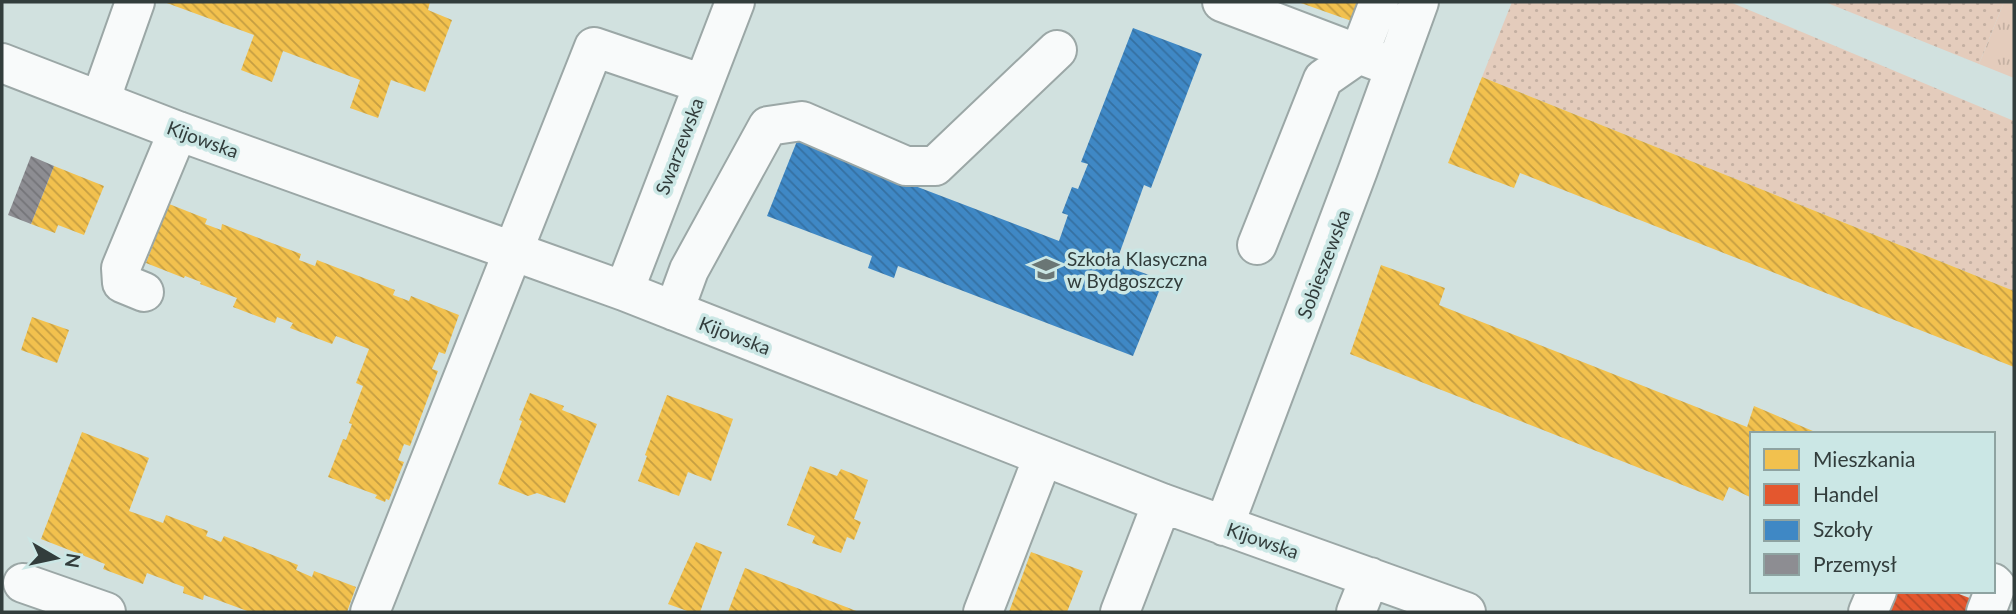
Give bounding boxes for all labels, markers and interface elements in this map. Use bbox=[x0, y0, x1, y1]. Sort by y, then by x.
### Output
street label: Swarzewska bbox=[650, 94, 708, 198]
street label: Kijowska bbox=[164, 115, 242, 163]
street label: Sobieszewska bbox=[1292, 206, 1354, 322]
place label: Szkoła Klasyczna w Bydgoszczy bbox=[1067, 247, 1207, 292]
school or university icon: Szkoła Klasyczna w Bydgoszczy bbox=[1031, 254, 1061, 284]
street label: Kijowska bbox=[696, 311, 774, 359]
legend bbox=[1750, 432, 1995, 593]
text: Mieszkania bbox=[1813, 446, 1915, 471]
text: Handel bbox=[1813, 481, 1879, 506]
text: Szkoły bbox=[1813, 516, 1873, 541]
street label: Kijowska bbox=[1224, 517, 1302, 563]
north arrow bbox=[21, 523, 91, 593]
text: Przemysł bbox=[1813, 551, 1897, 576]
text: N bbox=[61, 552, 86, 570]

